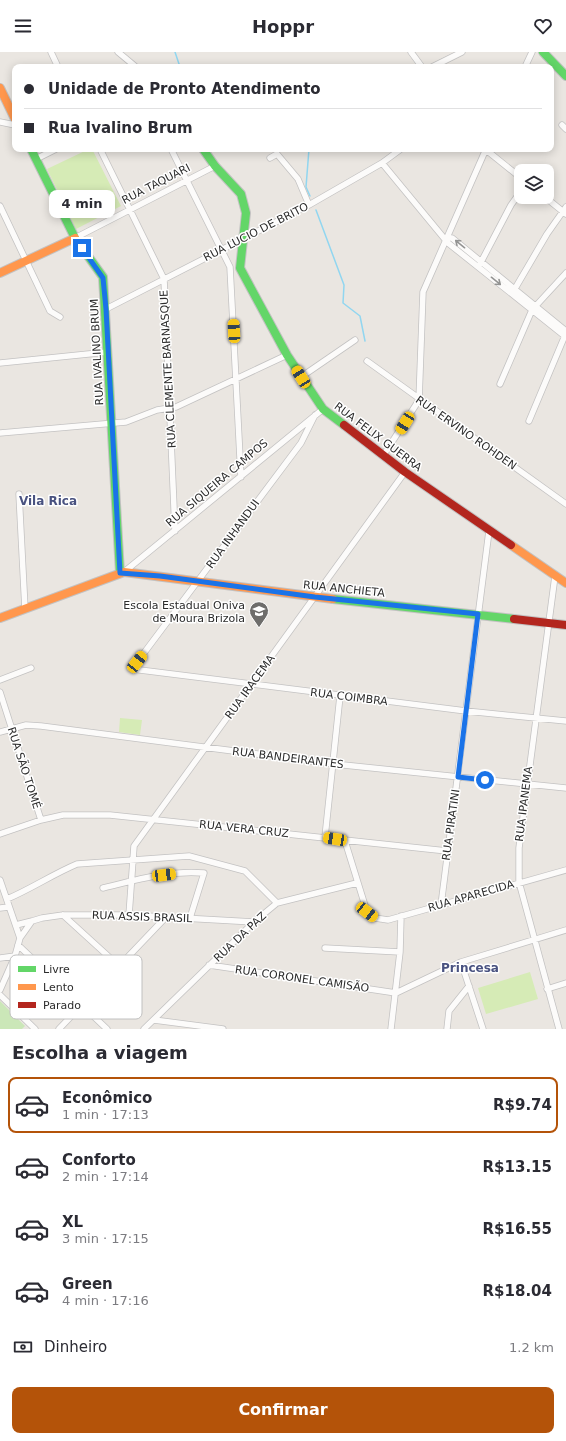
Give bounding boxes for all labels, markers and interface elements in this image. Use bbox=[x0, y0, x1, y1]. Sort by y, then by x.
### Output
icon: menu bbox=[12, 15, 34, 37]
icon: heart bbox=[532, 15, 554, 37]
text: Hoppr bbox=[252, 16, 314, 37]
text: Unidade de Pronto Atendimento bbox=[48, 80, 321, 98]
text: Rua Ivalino Brum bbox=[48, 119, 193, 137]
street label: RUA TAQUARI bbox=[120, 161, 192, 207]
map controls bbox=[514, 164, 554, 204]
button: layers bbox=[514, 164, 554, 204]
callout: 4 min bbox=[49, 190, 115, 218]
text: 4 min bbox=[62, 196, 102, 211]
street label: RUA LUCIO DE BRITO bbox=[201, 200, 311, 264]
route end bbox=[73, 239, 91, 257]
one-way arrow bbox=[454, 239, 465, 248]
one-way arrow bbox=[490, 276, 501, 285]
street label: RUA CLEMENTE BARNASQUE bbox=[157, 290, 179, 448]
street label: RUA IVALINO BRUM bbox=[88, 298, 106, 406]
car bbox=[227, 319, 241, 343]
car bbox=[290, 364, 312, 390]
street label: RUA ERVINO ROHDEN bbox=[413, 393, 519, 473]
street label: RUA FELIX GUERRA bbox=[332, 400, 425, 474]
car bbox=[394, 410, 416, 436]
street label: RUA SIQUEIRA CAMPOS bbox=[163, 437, 271, 529]
district label: Vila Rica bbox=[19, 494, 77, 508]
street label: RUA INHANDUI bbox=[204, 497, 262, 571]
street label: RUA ANCHIETA bbox=[303, 578, 386, 600]
place label: Escola Estadual Oniva de Moura Brizola bbox=[123, 599, 245, 625]
school or university icon: Escola Estadual Oniva de Moura Brizola bbox=[248, 600, 270, 628]
car bbox=[125, 649, 149, 675]
street label: RUA IRACEMA bbox=[222, 652, 278, 722]
street label: RUA COIMBRA bbox=[309, 686, 389, 708]
street label: RUA SÃO TOMÉ bbox=[5, 725, 43, 811]
street label: RUA BANDEIRANTES bbox=[231, 745, 345, 771]
street label: RUA IPANEMA bbox=[513, 765, 535, 842]
route start bbox=[476, 771, 494, 789]
street label: RUA PIRATINI bbox=[440, 788, 462, 862]
street label: RUA VERA CRUZ bbox=[198, 818, 290, 840]
car bbox=[322, 831, 348, 847]
car bbox=[151, 868, 177, 882]
street label: RUA APARECIDA bbox=[426, 877, 516, 915]
car bbox=[354, 900, 380, 924]
street label: RUA ASSIS BRASIL bbox=[92, 909, 193, 925]
street label: RUA DA PAZ bbox=[211, 909, 269, 965]
legend bbox=[10, 955, 142, 1019]
district label: Princesa bbox=[441, 961, 499, 975]
text: Livre bbox=[43, 963, 70, 976]
street label: RUA CORONEL CAMISÃO bbox=[234, 963, 370, 995]
text: Lento bbox=[43, 981, 74, 994]
text: Parado bbox=[43, 999, 81, 1012]
text: Escolha a viagem bbox=[12, 1042, 188, 1063]
icon: car bbox=[14, 1087, 50, 1123]
text: Econômico bbox=[62, 1089, 152, 1107]
text: R$9.74 bbox=[493, 1096, 552, 1114]
text: 1 min · 17:13 bbox=[62, 1107, 149, 1122]
icon: car bbox=[14, 1149, 50, 1185]
text: Conforto bbox=[62, 1151, 136, 1169]
text: R$13.15 bbox=[483, 1158, 552, 1176]
text: 2 min · 17:14 bbox=[62, 1169, 149, 1184]
icon: car bbox=[14, 1211, 50, 1247]
text: XL bbox=[62, 1213, 83, 1231]
text: R$16.55 bbox=[483, 1220, 552, 1238]
text: 3 min · 17:15 bbox=[62, 1231, 149, 1246]
icon: car bbox=[14, 1273, 50, 1309]
text: Green bbox=[62, 1275, 113, 1293]
text: R$18.04 bbox=[483, 1282, 552, 1300]
text: 4 min · 17:16 bbox=[62, 1293, 149, 1308]
icon: cash bbox=[12, 1336, 34, 1358]
text: Dinheiro bbox=[44, 1338, 107, 1356]
text: 1.2 km bbox=[509, 1340, 554, 1355]
button: Confirmar bbox=[12, 1387, 554, 1433]

